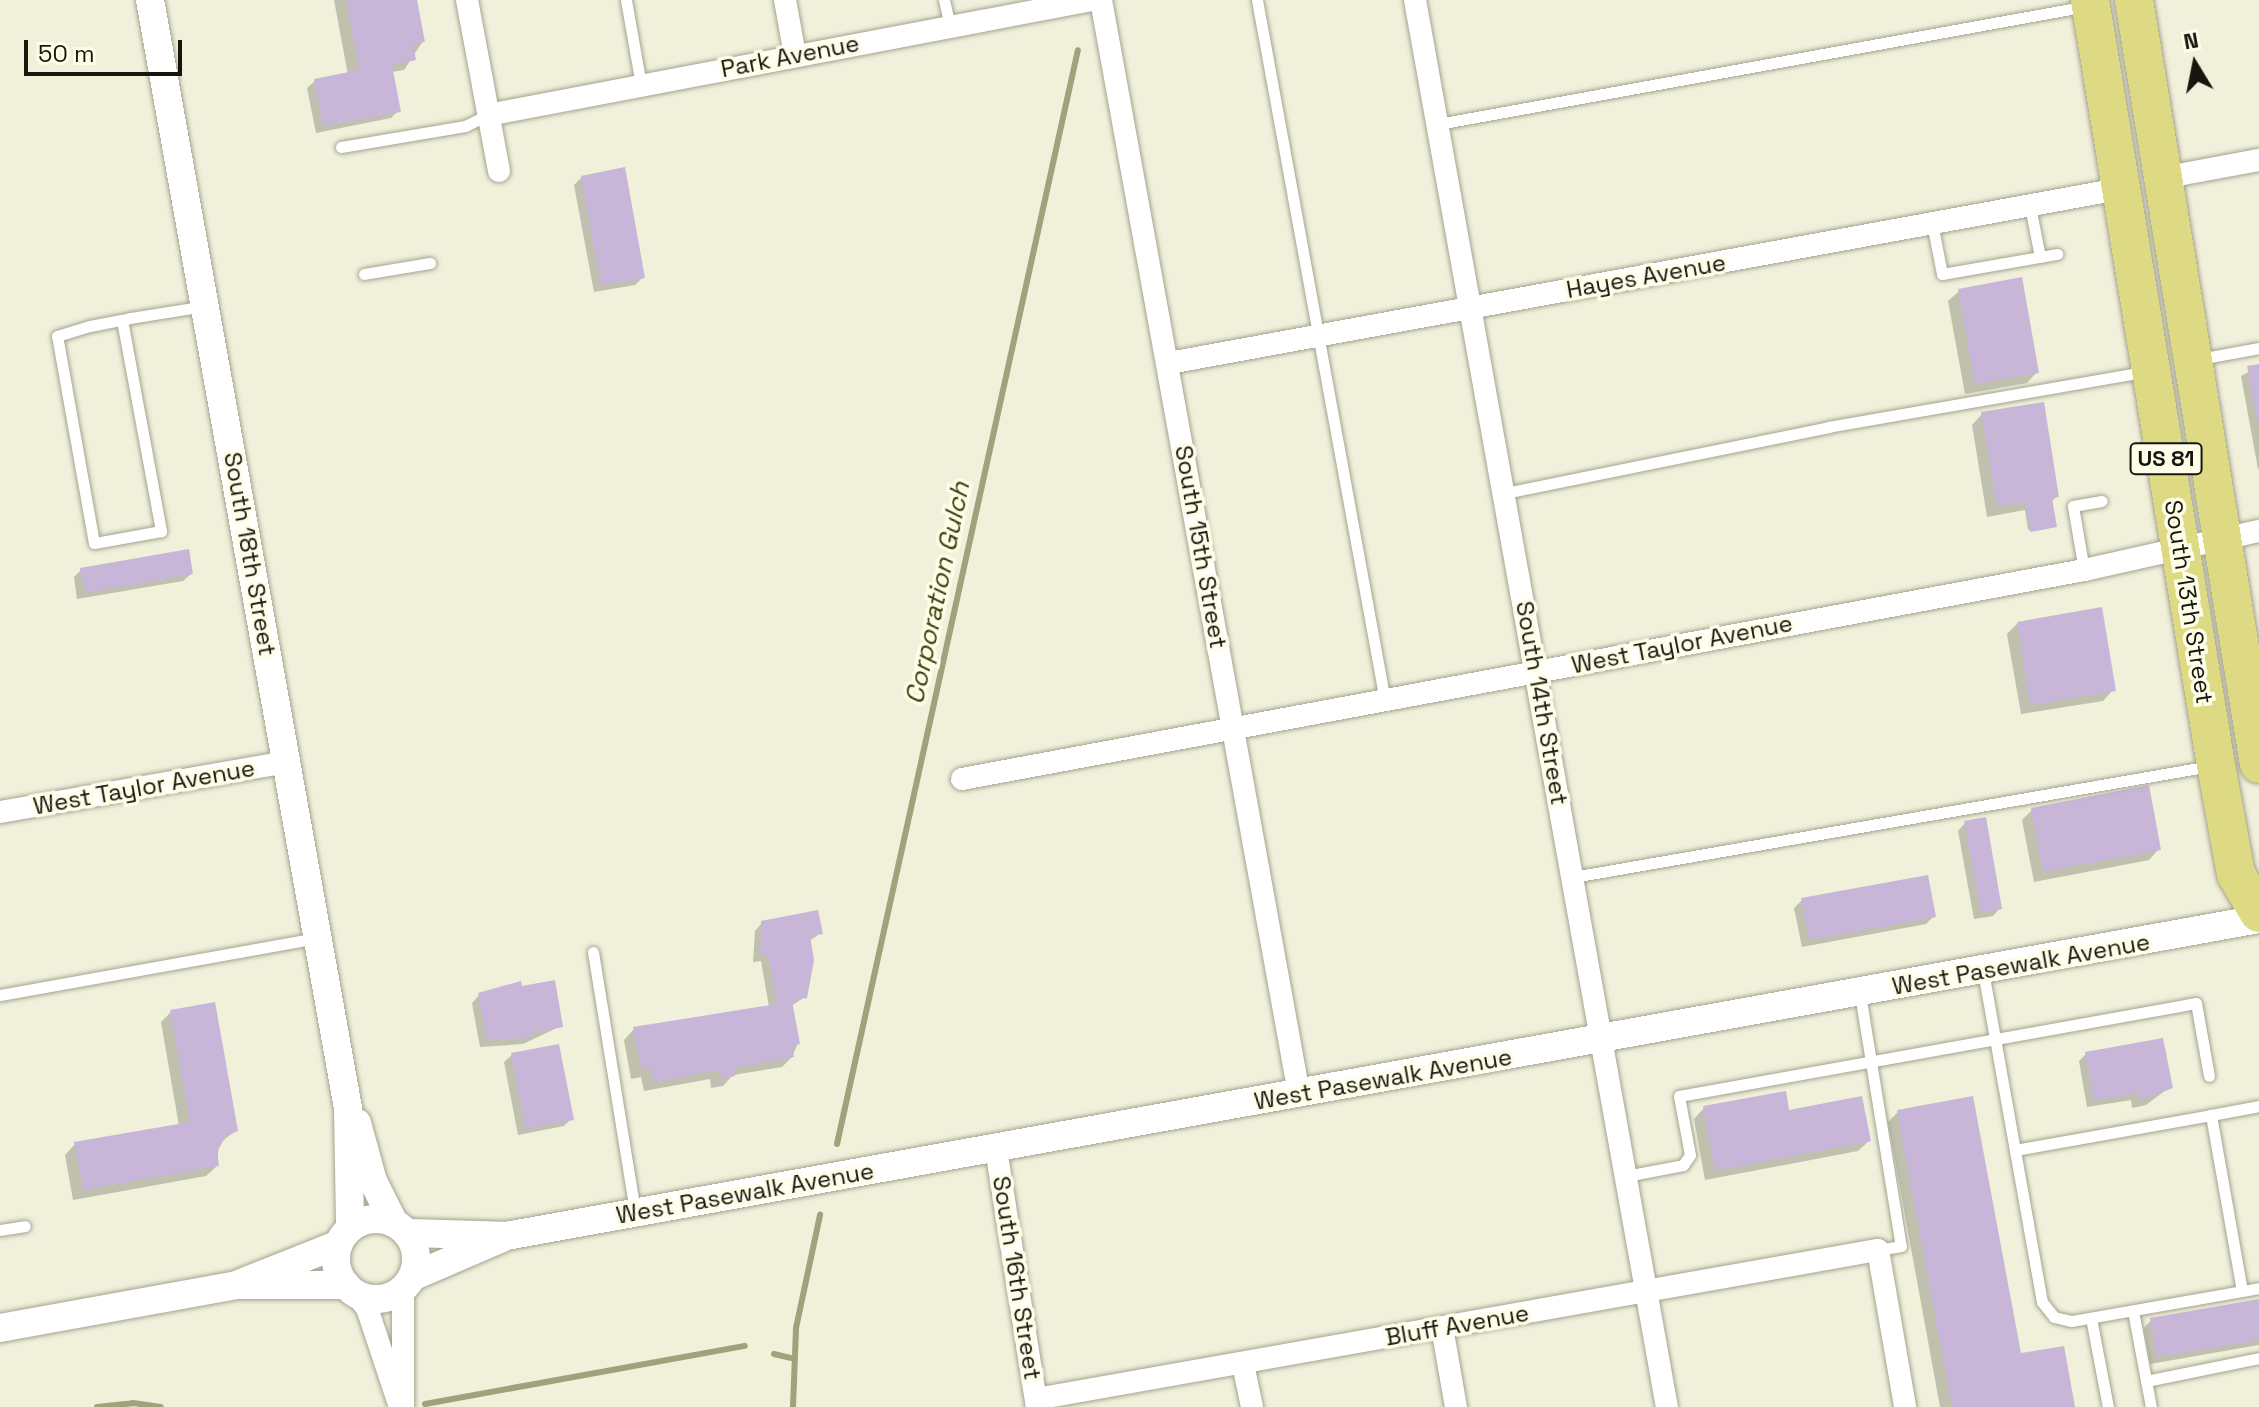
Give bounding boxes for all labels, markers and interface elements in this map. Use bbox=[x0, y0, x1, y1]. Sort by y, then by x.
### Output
scale bar bbox=[28, 24, 186, 74]
north arrow bbox=[2155, 24, 2235, 104]
text: N bbox=[2181, 25, 2201, 55]
street label: Park Avenue bbox=[718, 28, 862, 84]
text: 50 m bbox=[38, 38, 95, 69]
street label: Hayes Avenue bbox=[1564, 248, 1728, 304]
road number: US 81 bbox=[2128, 441, 2204, 477]
street label: South 15th Street bbox=[1169, 443, 1233, 651]
street label: South 18th Street bbox=[218, 450, 282, 658]
water label: Corporation Gulch bbox=[899, 479, 977, 707]
street label: South 13th Street bbox=[2159, 498, 2219, 706]
street label: South 14th Street bbox=[1510, 599, 1574, 807]
street label: West Taylor Avenue bbox=[1569, 608, 1795, 680]
street label: West Taylor Avenue bbox=[31, 753, 257, 821]
street label: West Pasewalk Avenue bbox=[1890, 927, 2152, 1001]
street label: West Pasewalk Avenue bbox=[1252, 1042, 1514, 1116]
street label: West Pasewalk Avenue bbox=[614, 1156, 876, 1230]
street label: South 16th Street bbox=[987, 1174, 1047, 1382]
street label: Bluff Avenue bbox=[1383, 1298, 1531, 1352]

